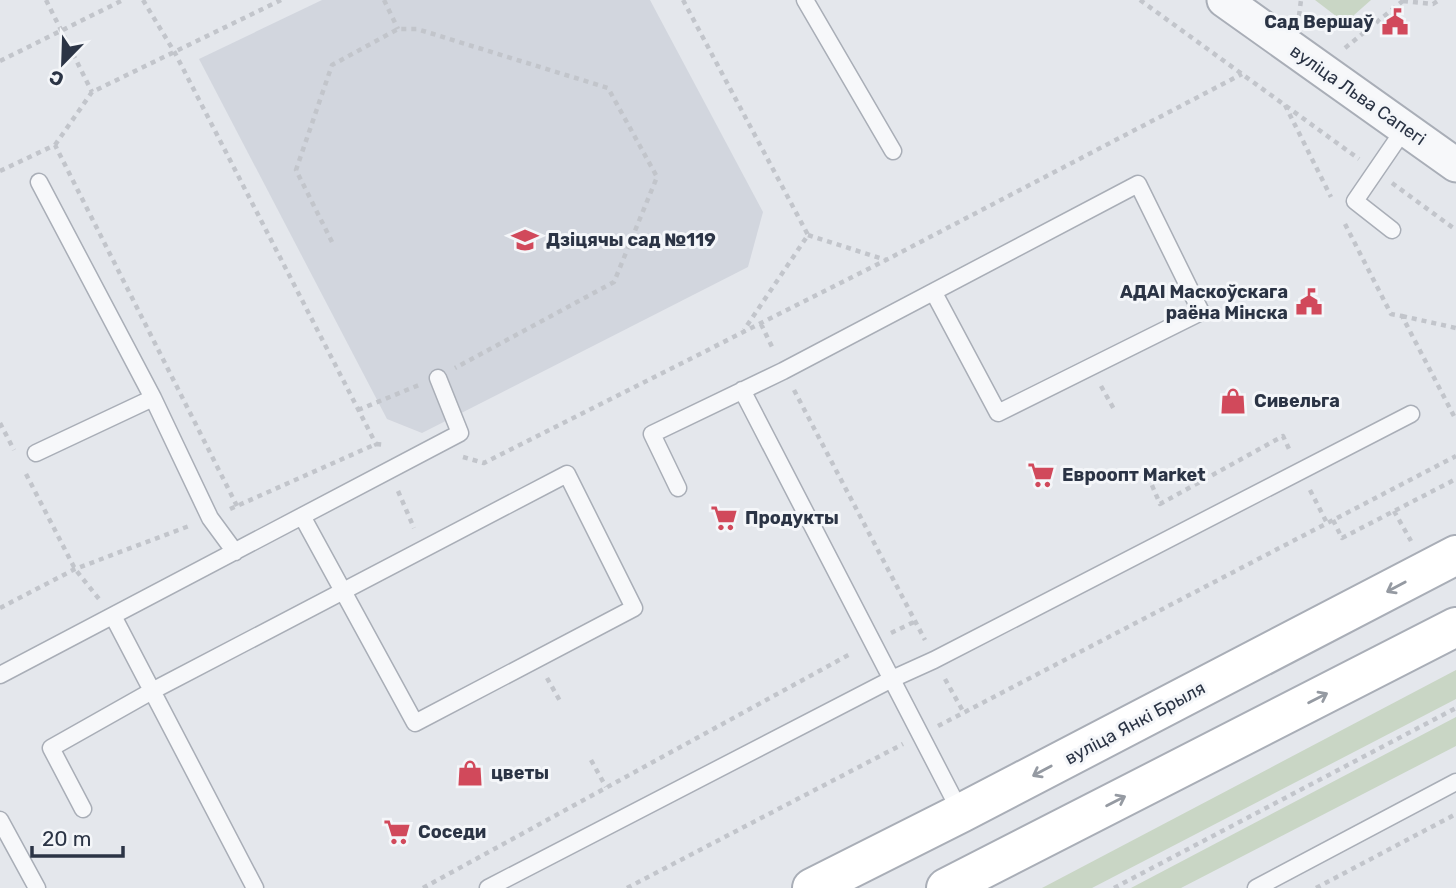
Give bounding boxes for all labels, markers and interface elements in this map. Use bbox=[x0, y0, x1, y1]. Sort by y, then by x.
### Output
public building icon: Сад Вершаў bbox=[1380, 7, 1410, 37]
place label: Сад Вершаў bbox=[1264, 11, 1374, 33]
north arrow bbox=[28, 28, 98, 98]
street label: вуліца Льва Сапегі bbox=[1286, 40, 1430, 150]
text: С bbox=[46, 65, 67, 91]
school or university icon: Дзіцячы сад №119 bbox=[510, 225, 540, 255]
place label: Дзіцячы сад №119 bbox=[546, 229, 716, 251]
place label: АДАІ Маскоўскага раёна Мінска bbox=[1120, 281, 1288, 324]
public building icon: АДАІ Маскоўскага раёна Мінска bbox=[1294, 287, 1324, 317]
shop icon: Сивельга bbox=[1218, 386, 1248, 416]
place label: Сивельга bbox=[1254, 390, 1340, 412]
supermarket icon: Евроопт Market bbox=[1026, 460, 1056, 490]
place label: Евроопт Market bbox=[1062, 464, 1206, 486]
supermarket icon: Продукты bbox=[709, 503, 739, 533]
place label: Продукты bbox=[745, 507, 839, 529]
one-way arrow bbox=[1386, 581, 1407, 594]
street label: вуліца Янкі Брыля bbox=[1061, 677, 1209, 769]
one-way arrow bbox=[1307, 690, 1328, 704]
shop icon: цветы bbox=[455, 758, 485, 788]
place label: цветы bbox=[491, 762, 549, 784]
one-way arrow bbox=[1032, 765, 1053, 778]
one-way arrow bbox=[1105, 794, 1126, 808]
scale bar bbox=[32, 814, 122, 858]
supermarket icon: Соседи bbox=[382, 817, 412, 847]
place label: Соседи bbox=[418, 821, 486, 843]
text: 20 m bbox=[42, 826, 91, 851]

